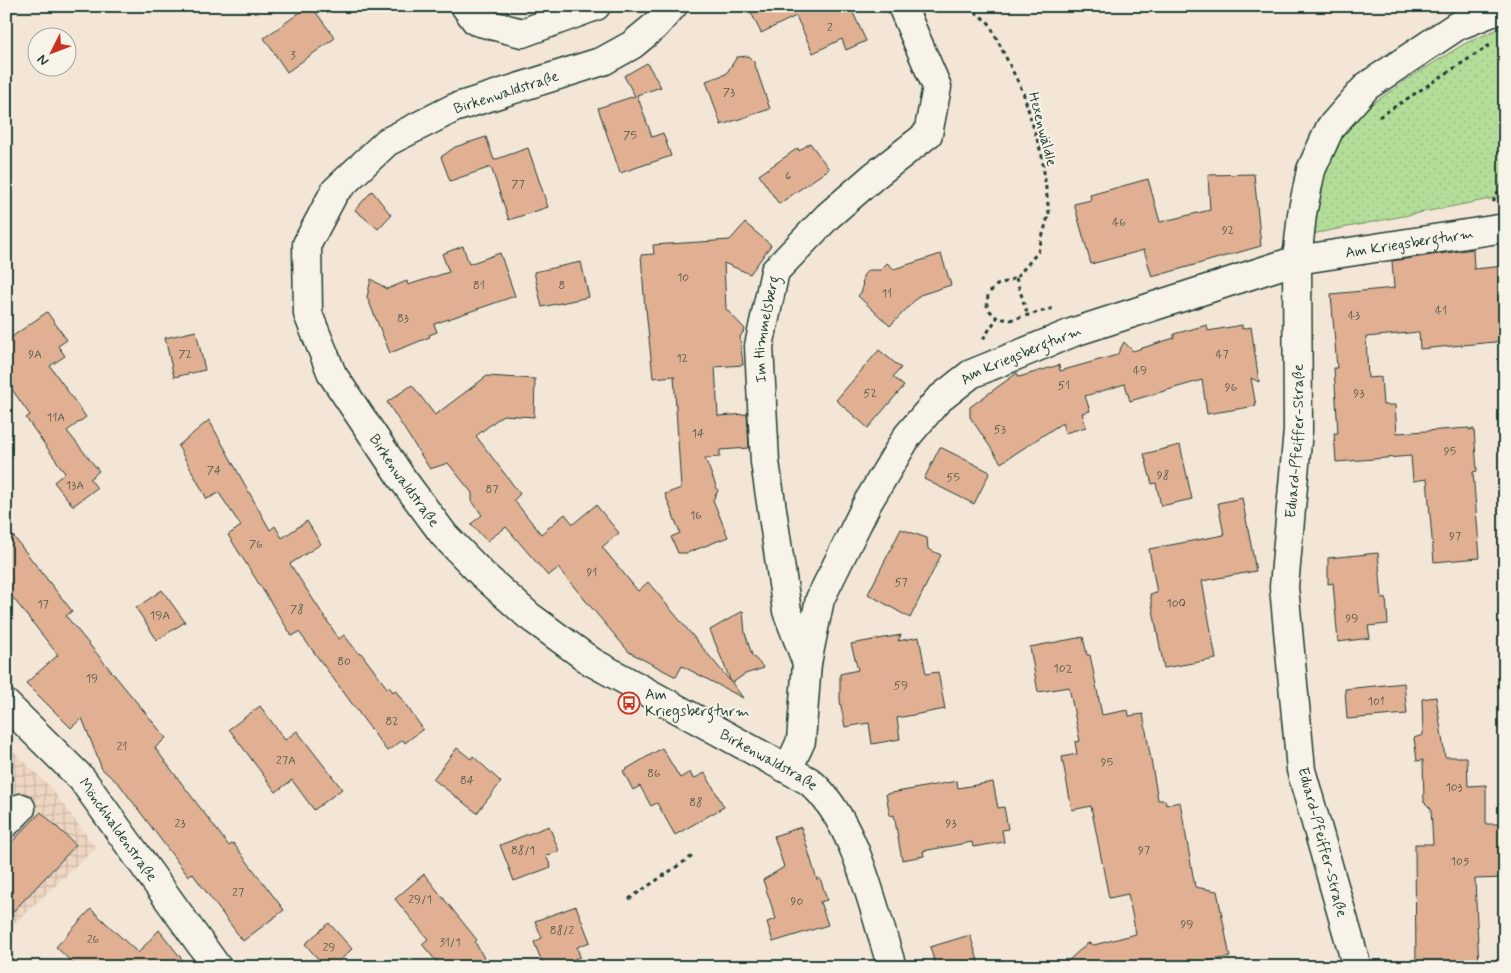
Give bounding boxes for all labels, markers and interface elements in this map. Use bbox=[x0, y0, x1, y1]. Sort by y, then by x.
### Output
house number: 2 bbox=[827, 20, 833, 36]
north arrow bbox=[28, 28, 78, 78]
house number: 3 bbox=[290, 48, 296, 64]
text: N bbox=[33, 51, 53, 70]
street label: Birkenwaldstraße bbox=[451, 67, 561, 119]
house number: 73 bbox=[723, 85, 735, 101]
street label: Hexenwäldle bbox=[1023, 90, 1062, 169]
house number: 75 bbox=[623, 128, 637, 144]
house number: 6 bbox=[785, 168, 791, 184]
house number: 77 bbox=[511, 177, 525, 193]
house number: 46 bbox=[1112, 215, 1126, 231]
house number: 92 bbox=[1222, 223, 1234, 239]
street label: Am Kriegsbergturm bbox=[1344, 224, 1475, 263]
house number: 10 bbox=[677, 270, 689, 286]
street label: Im Himmelsberg bbox=[750, 274, 786, 383]
house number: 81 bbox=[473, 278, 485, 294]
house number: 8 bbox=[559, 278, 565, 294]
house number: 11 bbox=[882, 286, 892, 302]
house number: 41 bbox=[1435, 303, 1447, 319]
house number: 43 bbox=[1348, 308, 1360, 324]
house number: 83 bbox=[397, 311, 409, 327]
street label: Am Kriegsbergturm bbox=[956, 321, 1085, 390]
house number: 9A bbox=[28, 347, 42, 363]
house number: 72 bbox=[178, 347, 192, 363]
house number: 47 bbox=[1215, 347, 1229, 363]
house number: 12 bbox=[676, 351, 688, 367]
house number: 49 bbox=[1133, 363, 1147, 379]
street label: Eduard-Pfeiffer-Straße bbox=[1281, 364, 1309, 519]
house number: 51 bbox=[1058, 378, 1070, 394]
house number: 96 bbox=[1225, 380, 1238, 396]
house number: 52 bbox=[863, 386, 877, 402]
house number: 93 bbox=[1354, 386, 1364, 402]
house number: 11A bbox=[47, 410, 65, 426]
house number: 53 bbox=[994, 422, 1006, 438]
house number: 14 bbox=[692, 426, 704, 442]
street label: Birkenwaldstraße bbox=[364, 430, 444, 531]
house number: 95 bbox=[1444, 444, 1456, 460]
house number: 74 bbox=[207, 463, 221, 479]
house number: 98 bbox=[1157, 468, 1169, 484]
house number: 55 bbox=[946, 470, 960, 486]
house number: 13A bbox=[66, 478, 84, 494]
house number: 87 bbox=[486, 482, 498, 498]
house number: 16 bbox=[690, 508, 702, 524]
house number: 97 bbox=[1449, 529, 1461, 545]
house number: 76 bbox=[249, 537, 263, 553]
house number: 91 bbox=[586, 565, 598, 581]
house number: 57 bbox=[894, 575, 908, 591]
house number: 100 bbox=[1166, 596, 1186, 612]
house number: 17 bbox=[37, 597, 49, 613]
house number: 78 bbox=[290, 602, 304, 618]
house number: 19A bbox=[150, 608, 170, 624]
house number: 99 bbox=[1345, 611, 1359, 627]
house number: 80 bbox=[337, 654, 351, 670]
house number: 102 bbox=[1053, 661, 1073, 677]
house number: 19 bbox=[86, 671, 98, 687]
house number: 59 bbox=[894, 678, 908, 694]
place label: Am Kriegsbergturm bbox=[645, 685, 750, 723]
bus stop icon: Am Kriegsbergturm bbox=[617, 691, 641, 715]
house number: 101 bbox=[1368, 694, 1384, 710]
house number: 82 bbox=[385, 714, 399, 730]
street label: Birkenwaldstraße bbox=[716, 725, 822, 795]
house number: 21 bbox=[116, 739, 128, 755]
house number: 27A bbox=[276, 753, 296, 769]
house number: 95 bbox=[1101, 755, 1113, 771]
street label: Eduard-Pfeiffer-Straße bbox=[1292, 765, 1352, 919]
house number: 86 bbox=[647, 766, 661, 782]
house number: 84 bbox=[460, 773, 474, 789]
street label: Mönchhaldenstraße bbox=[74, 774, 161, 886]
house number: 103 bbox=[1445, 780, 1463, 796]
house number: 88 bbox=[689, 795, 703, 811]
house number: 23 bbox=[175, 816, 185, 832]
house number: 93 bbox=[946, 816, 956, 832]
house number: 88/1 bbox=[511, 843, 535, 859]
house number: 97 bbox=[1138, 843, 1150, 859]
house number: 105 bbox=[1451, 854, 1470, 870]
house number: 27 bbox=[232, 885, 244, 901]
house number: 29/1 bbox=[408, 892, 432, 908]
house number: 90 bbox=[791, 894, 804, 910]
house number: 99 bbox=[1180, 917, 1194, 933]
house number: 88/2 bbox=[550, 923, 574, 939]
house number: 26 bbox=[87, 932, 100, 948]
house number: 31/1 bbox=[439, 935, 461, 951]
house number: 29 bbox=[322, 940, 336, 956]

